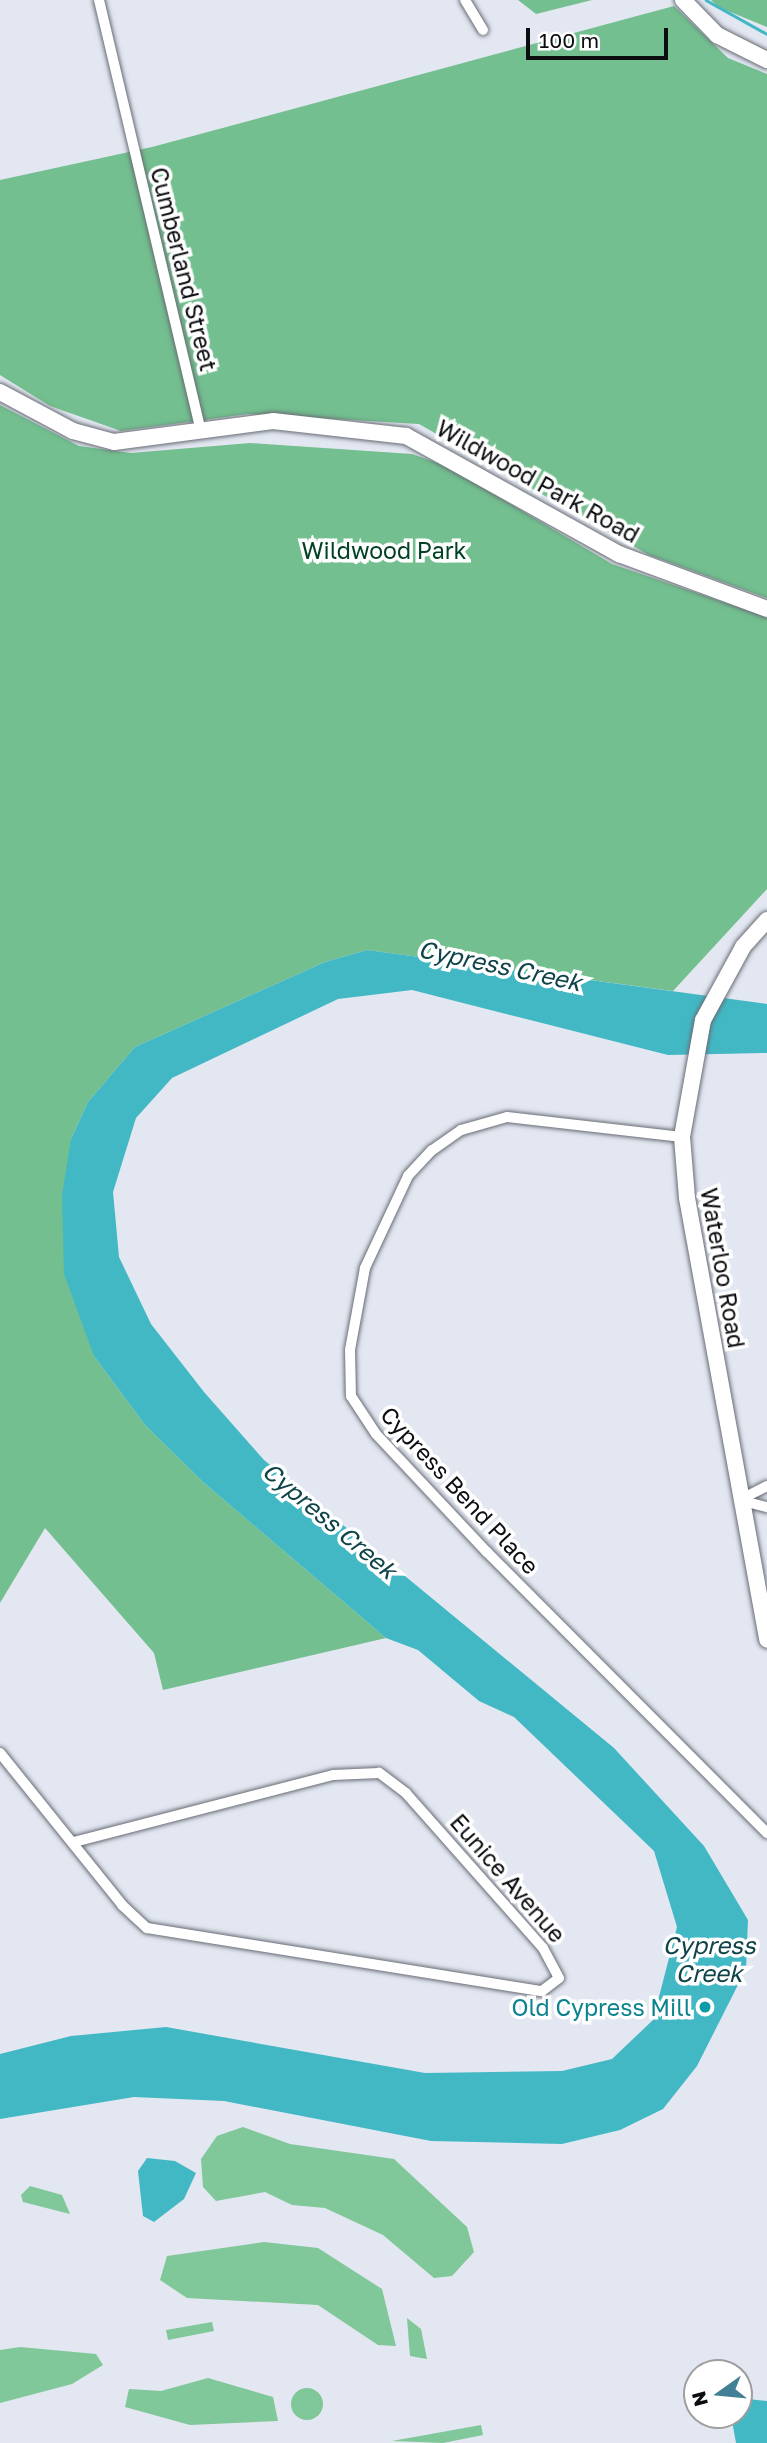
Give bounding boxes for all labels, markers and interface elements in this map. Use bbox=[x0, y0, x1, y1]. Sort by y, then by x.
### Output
scale bar bbox=[529, 14, 671, 58]
text: 100 m bbox=[539, 27, 599, 53]
street label: Cumberland Street bbox=[145, 164, 223, 374]
street label: Wildwood Park Road bbox=[432, 414, 644, 548]
park label: Wildwood Park bbox=[301, 536, 467, 564]
water label: Cypress Creek bbox=[416, 934, 584, 996]
street label: Waterloo Road bbox=[695, 1186, 751, 1350]
street label: Cypress Bend Place bbox=[375, 1401, 545, 1579]
water label: Cypress Creek bbox=[257, 1456, 403, 1584]
street label: Eunice Avenue bbox=[445, 1808, 571, 1948]
water label: Cypress Creek bbox=[663, 1931, 755, 1987]
place label: Old Cypress Mill bbox=[511, 1993, 691, 2021]
marker: Old Cypress Mill bbox=[697, 1999, 713, 2015]
north arrow bbox=[683, 2359, 753, 2429]
text: N bbox=[686, 2389, 712, 2409]

